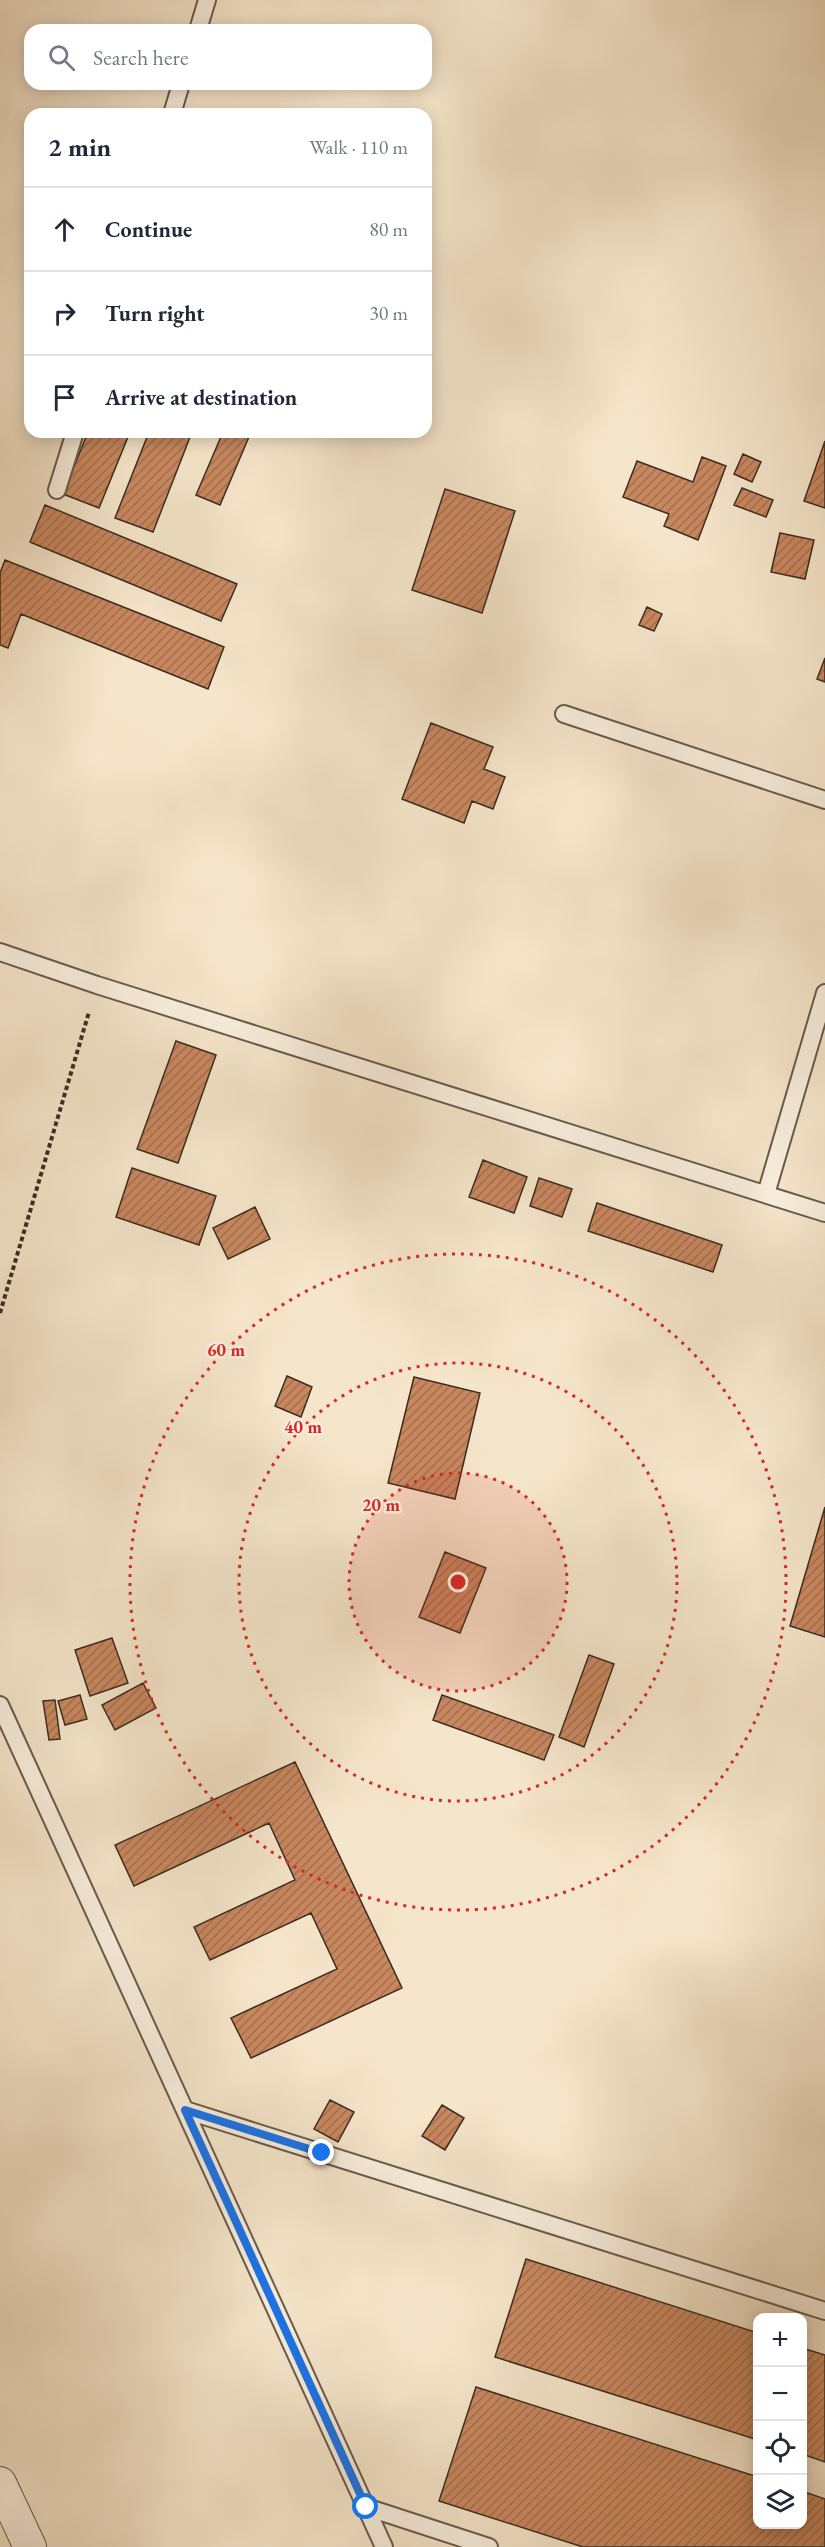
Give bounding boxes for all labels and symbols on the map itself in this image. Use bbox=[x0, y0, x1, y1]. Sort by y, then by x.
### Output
text: 60 m bbox=[207, 1338, 245, 1361]
text: 40 m bbox=[284, 1415, 322, 1438]
text: 20 m bbox=[362, 1493, 400, 1516]
centre of rings bbox=[448, 1572, 468, 1592]
route end bbox=[308, 2139, 334, 2165]
route start bbox=[352, 2493, 378, 2519]

